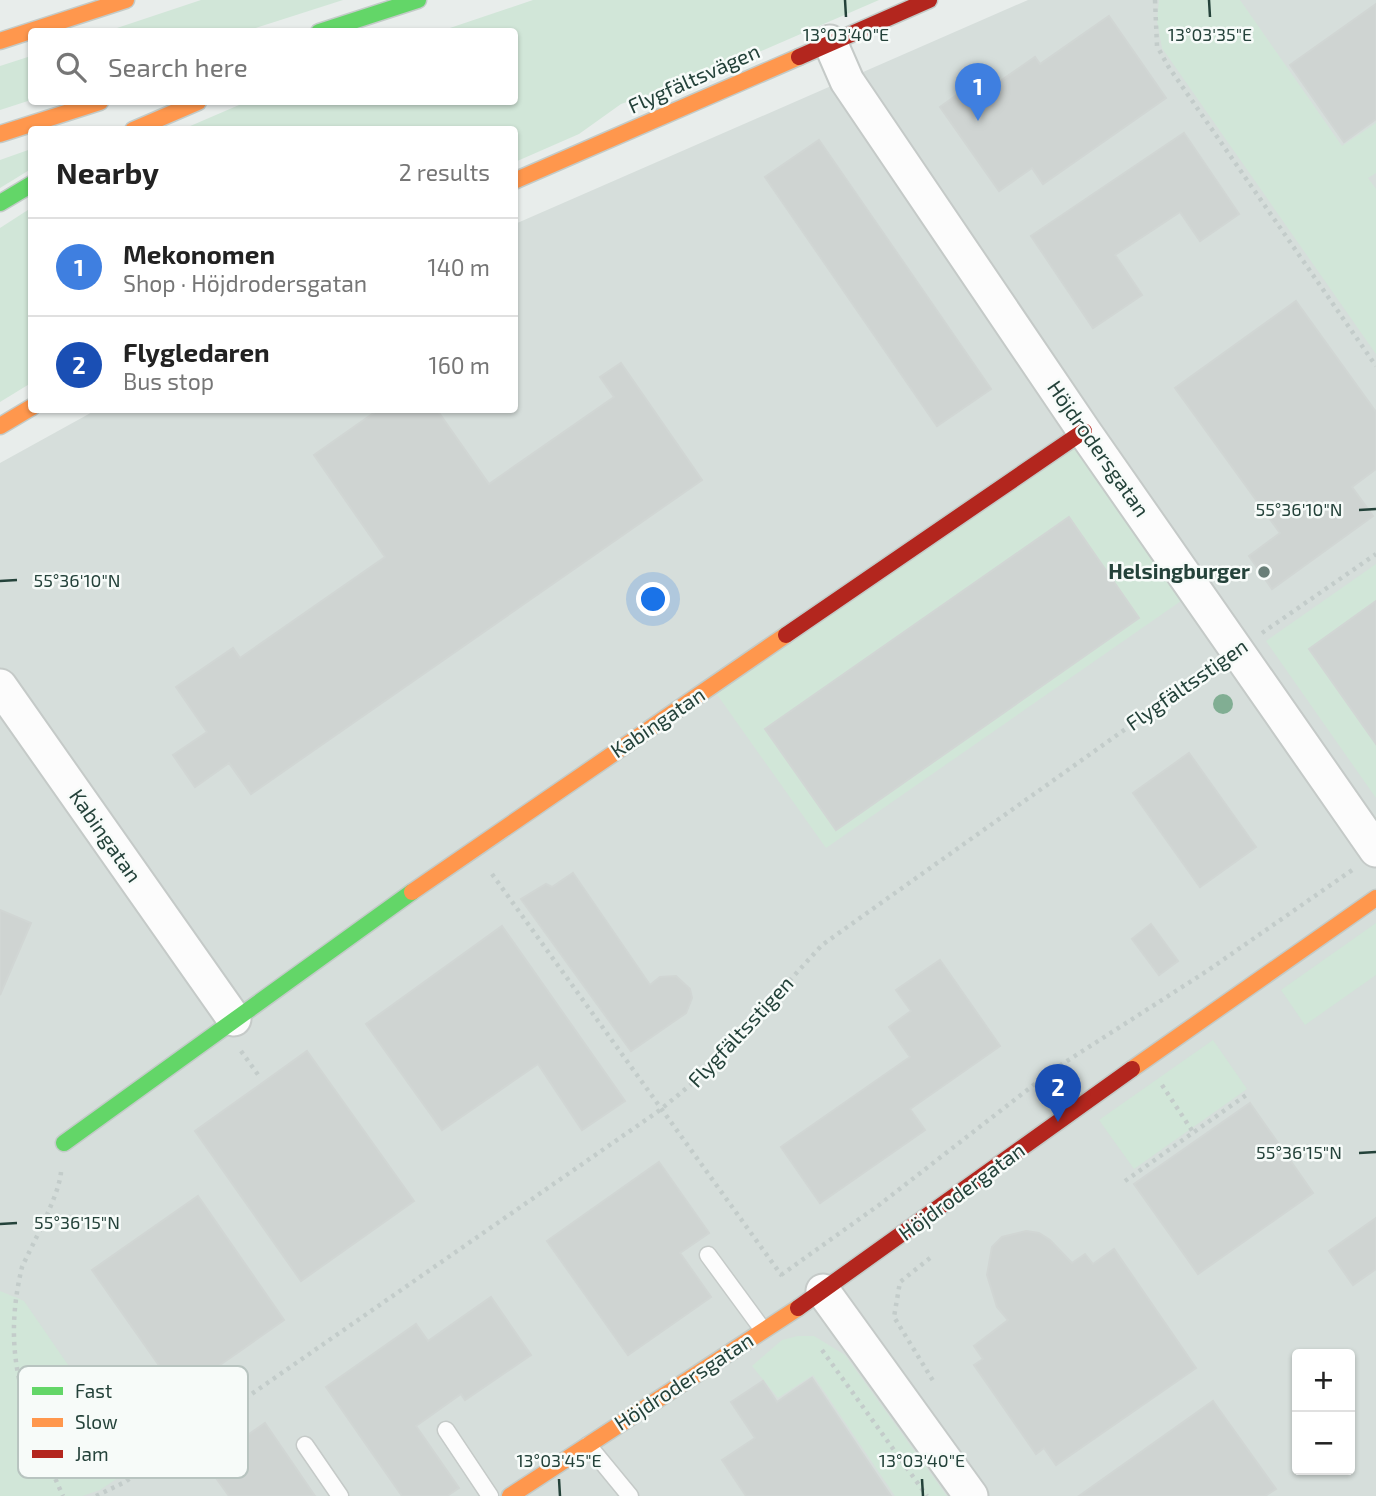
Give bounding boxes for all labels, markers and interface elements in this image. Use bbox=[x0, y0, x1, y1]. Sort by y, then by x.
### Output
text: 13°03'40"E bbox=[803, 23, 889, 45]
text: 13°03'35"E bbox=[1168, 23, 1252, 45]
search box bbox=[28, 28, 518, 105]
street label: Flygfältsvägen bbox=[624, 37, 763, 118]
icon: search bbox=[52, 48, 90, 86]
text: Search here bbox=[108, 51, 248, 82]
pin: 1 bbox=[955, 63, 1001, 121]
text: Nearby bbox=[56, 154, 159, 190]
text: 2 results bbox=[399, 158, 490, 186]
text: Mekonomen bbox=[123, 238, 275, 269]
text: 1 bbox=[74, 253, 84, 281]
text: 140 m bbox=[428, 253, 490, 281]
text: Shop · Höjdrodersgatan bbox=[123, 269, 367, 297]
text: Flygledaren bbox=[123, 336, 270, 367]
text: 2 bbox=[72, 351, 86, 379]
text: 160 m bbox=[429, 351, 490, 379]
text: Bus stop bbox=[123, 367, 214, 395]
street label: Höjdrodersgatan bbox=[1042, 375, 1156, 522]
text: 55°36'10"N bbox=[1256, 498, 1342, 520]
place label: Helsingburger bbox=[1108, 558, 1250, 583]
marker: Helsingburger bbox=[1256, 564, 1272, 580]
text: 55°36'10"N bbox=[34, 569, 120, 591]
your location bbox=[636, 582, 670, 616]
street label: Flygfältsstigen bbox=[1120, 632, 1252, 735]
street label: Kabingatan bbox=[605, 681, 709, 762]
street label: Kabingatan bbox=[65, 784, 147, 887]
street label: Flygfältsstigen bbox=[682, 970, 798, 1092]
pin: 2 bbox=[1035, 1064, 1081, 1122]
street label: Höjdrodergatan bbox=[893, 1137, 1030, 1246]
text: 55°36'15"N bbox=[1256, 1141, 1342, 1163]
text: 55°36'15"N bbox=[34, 1211, 120, 1233]
street label: Höjdrodersgatan bbox=[609, 1327, 758, 1436]
map controls bbox=[1292, 1349, 1355, 1475]
button: + bbox=[1292, 1349, 1355, 1412]
legend bbox=[18, 1366, 248, 1478]
text: Fast bbox=[75, 1379, 112, 1402]
text: Slow bbox=[75, 1410, 118, 1433]
button: − bbox=[1292, 1412, 1355, 1475]
text: Jam bbox=[75, 1442, 109, 1465]
text: 13°03'45"E bbox=[516, 1449, 602, 1471]
text: 13°03'40"E bbox=[879, 1449, 965, 1471]

